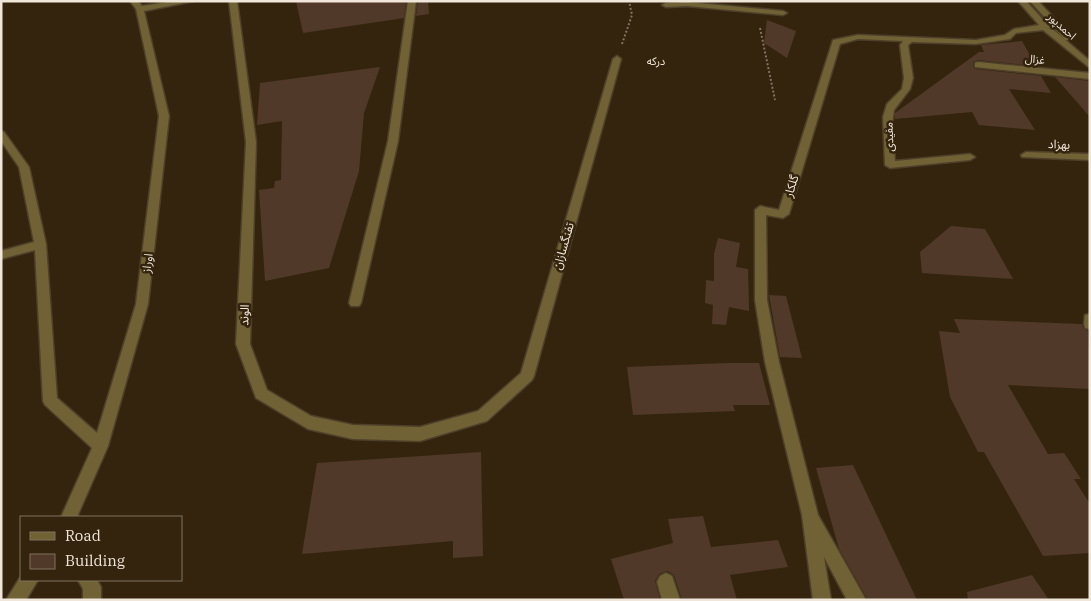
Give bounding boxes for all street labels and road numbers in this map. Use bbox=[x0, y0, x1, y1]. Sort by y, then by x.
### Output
street label: احمدپور bbox=[1043, 9, 1079, 43]
street label: غزال bbox=[1024, 51, 1046, 67]
street label: مفیدی bbox=[881, 122, 897, 152]
street label: بهزاد bbox=[1048, 136, 1070, 152]
street label: گلکار bbox=[780, 172, 802, 200]
street label: تفنگسازان bbox=[549, 220, 577, 271]
street label: اوراز bbox=[138, 252, 156, 275]
street label: الوند bbox=[236, 304, 252, 326]

